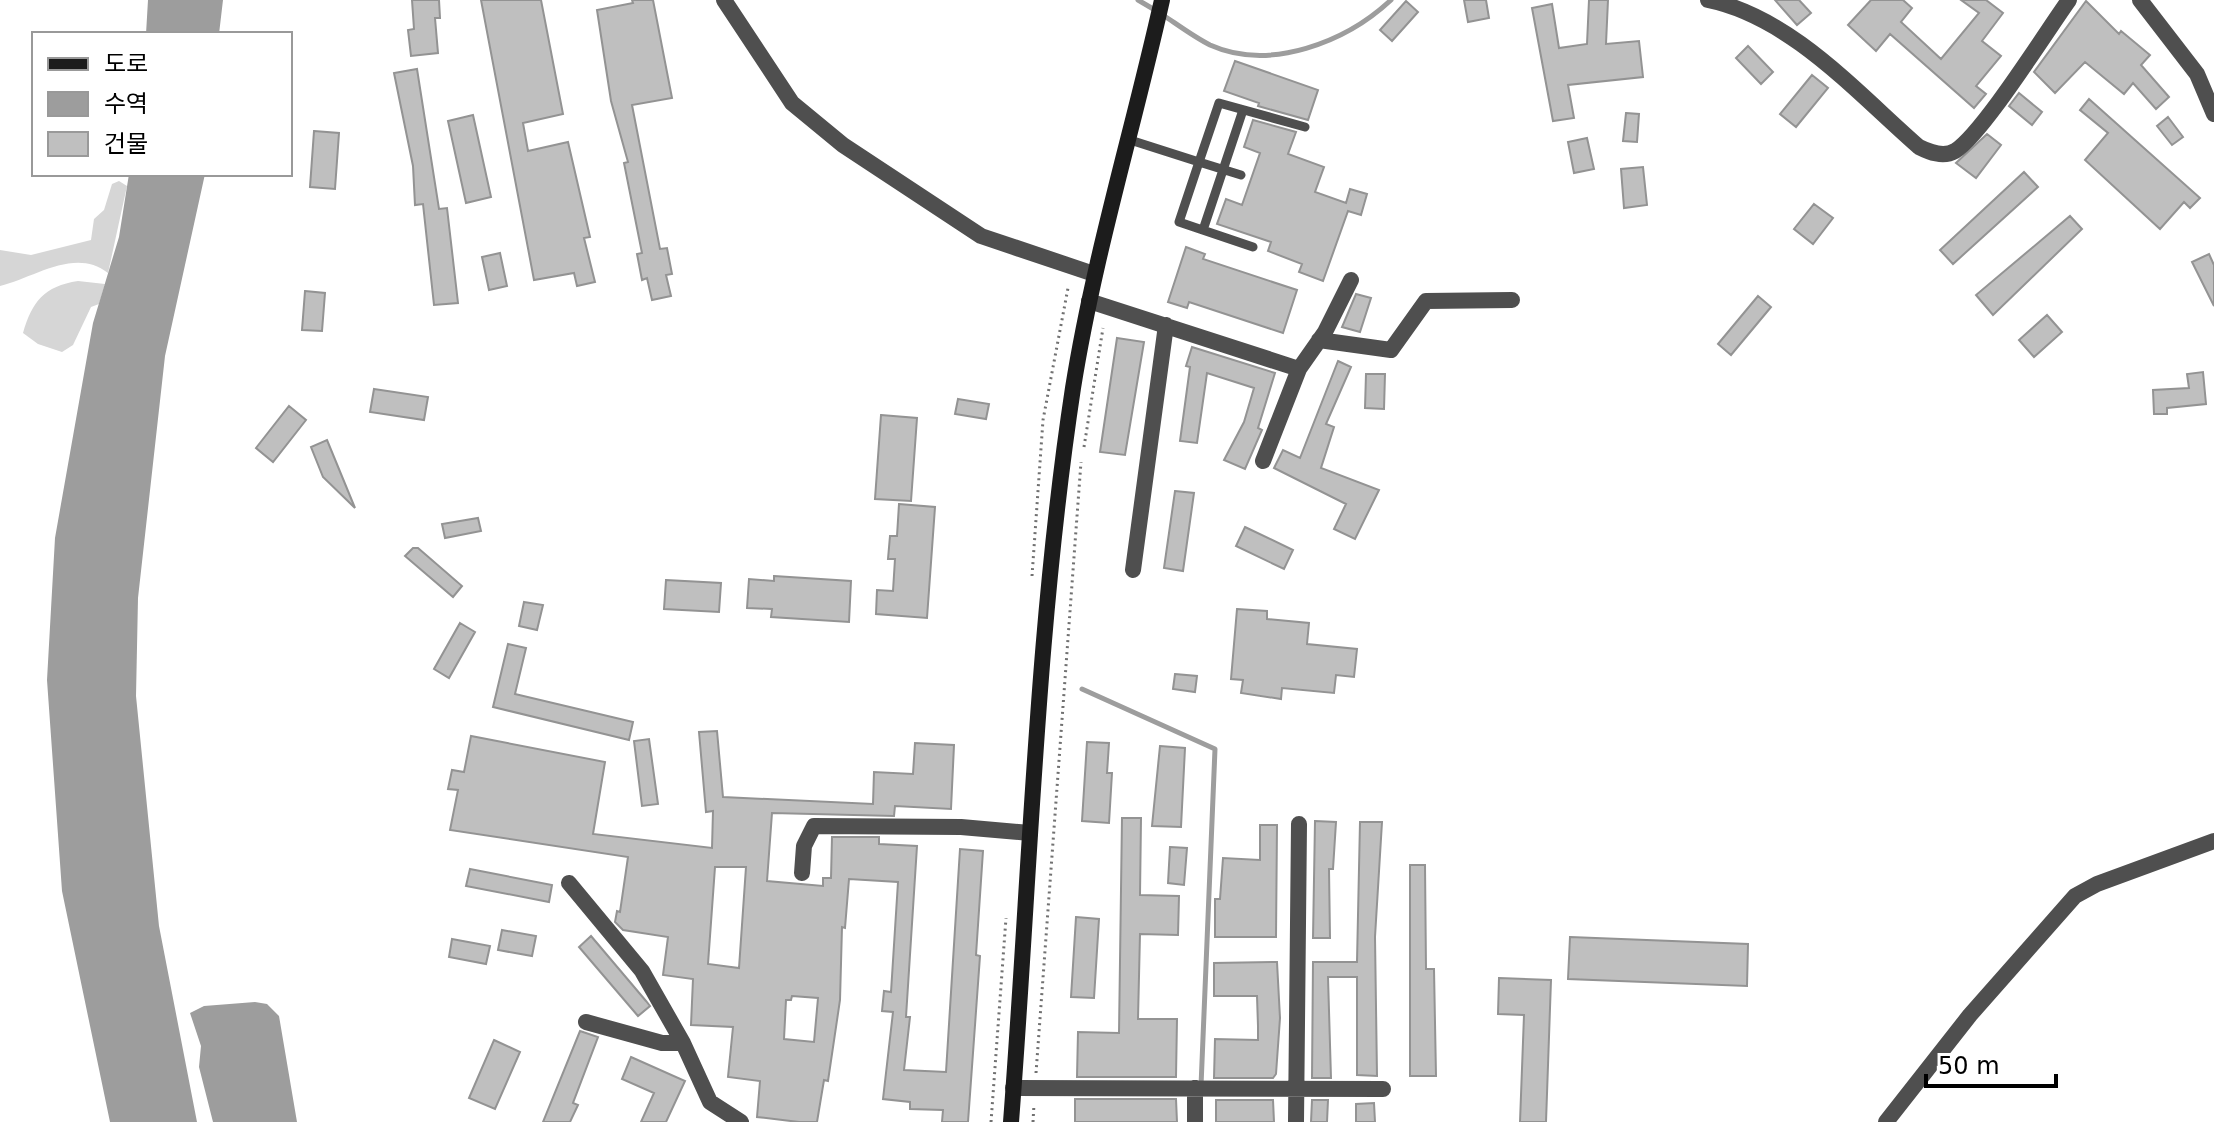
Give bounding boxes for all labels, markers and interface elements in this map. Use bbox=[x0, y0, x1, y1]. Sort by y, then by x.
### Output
legend bbox=[32, 32, 292, 176]
text: 도로 bbox=[104, 50, 148, 78]
text: 수역 bbox=[104, 90, 148, 118]
text: 건물 bbox=[104, 130, 148, 158]
scale bar bbox=[1926, 1038, 2056, 1088]
text: 50 m bbox=[1938, 1052, 2000, 1080]

